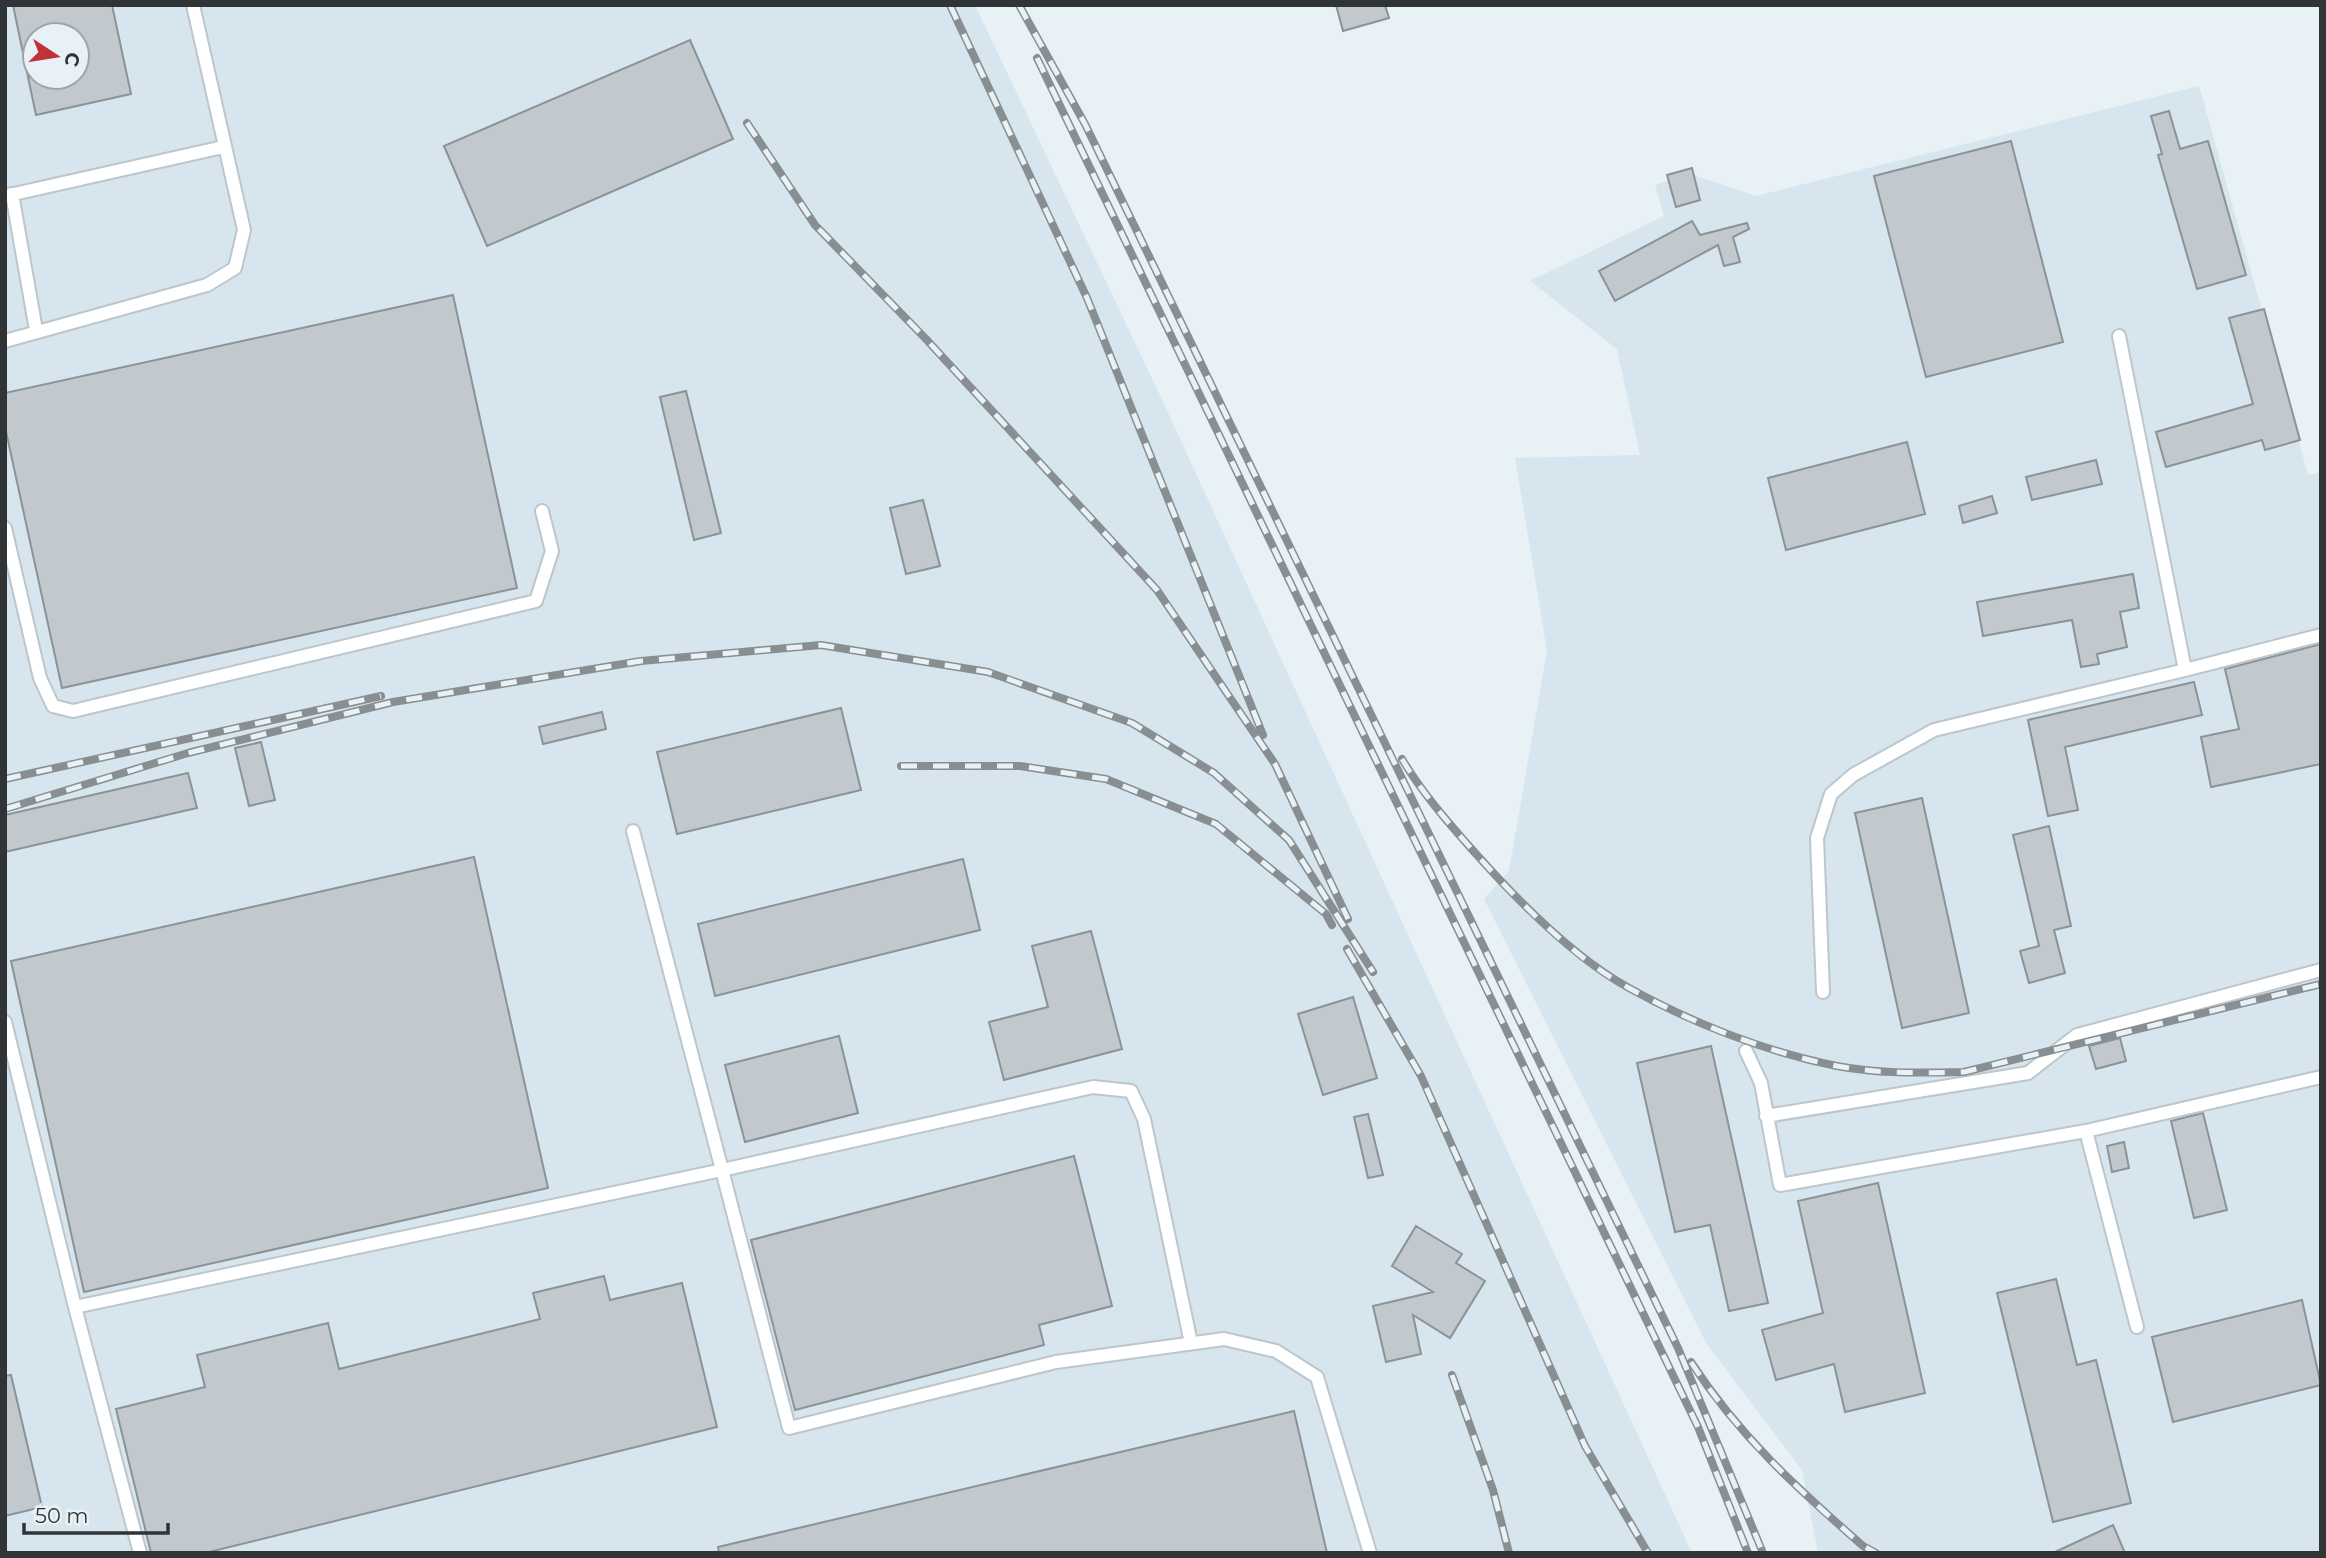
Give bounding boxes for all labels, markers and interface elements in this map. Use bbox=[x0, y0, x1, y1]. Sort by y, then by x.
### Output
north arrow bbox=[21, 21, 91, 91]
text: С bbox=[59, 50, 85, 69]
scale bar bbox=[24, 1492, 168, 1536]
text: 50 m bbox=[35, 1503, 89, 1528]

